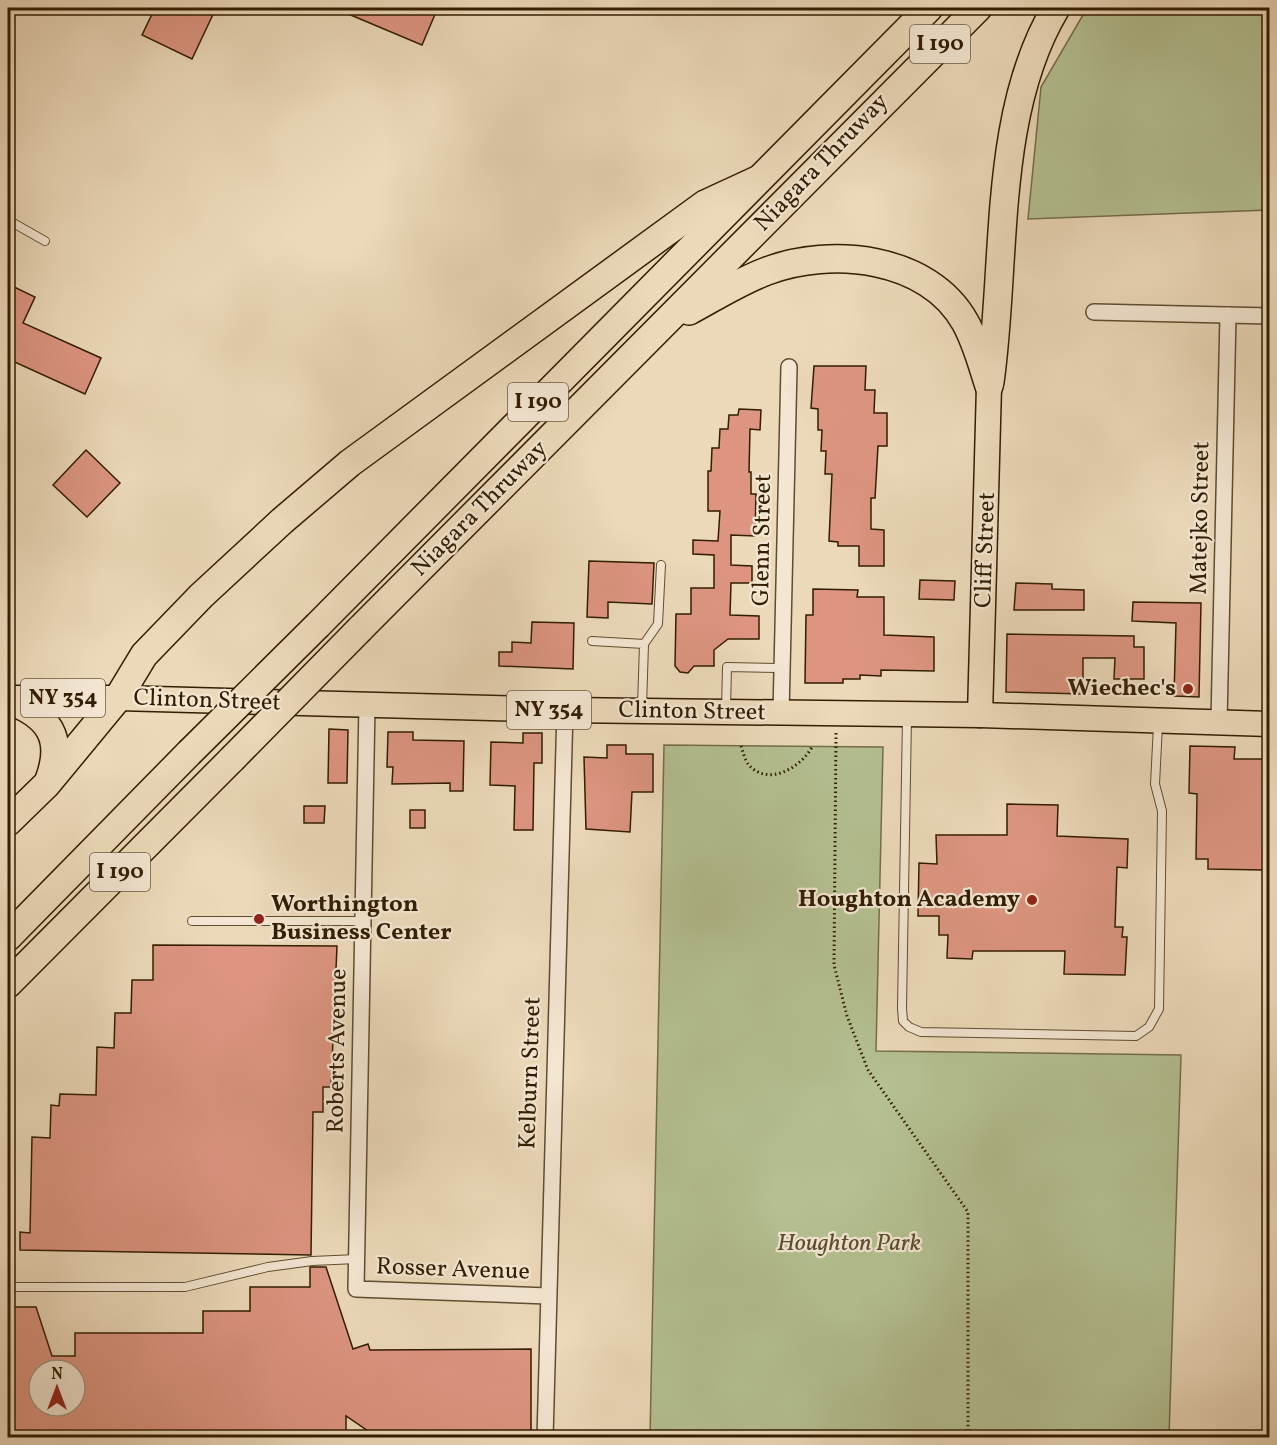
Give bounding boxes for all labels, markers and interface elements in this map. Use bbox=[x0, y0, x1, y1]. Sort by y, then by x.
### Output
road number: I 190 bbox=[910, 25, 970, 63]
street label: Niagara Thruway bbox=[747, 86, 897, 240]
road number: I 190 bbox=[508, 383, 568, 421]
street label: Niagara Thruway bbox=[404, 433, 556, 585]
street label: Matejko Street bbox=[1183, 441, 1219, 595]
street label: Glenn Street bbox=[745, 473, 781, 607]
street label: Cliff Street bbox=[967, 491, 1005, 609]
place label: Wiechec's bbox=[1067, 672, 1176, 706]
road number: NY 354 bbox=[21, 679, 105, 717]
street label: Clinton Street bbox=[133, 681, 281, 721]
marker: Wiechec's bbox=[1181, 682, 1195, 696]
road number: NY 354 bbox=[507, 691, 591, 729]
street label: Clinton Street bbox=[618, 694, 766, 730]
road number: I 190 bbox=[90, 853, 150, 891]
place label: Houghton Academy bbox=[798, 883, 1021, 917]
place label: Worthington Business Center bbox=[271, 888, 452, 950]
marker: Houghton Academy bbox=[1025, 893, 1039, 907]
marker: Worthington Business Center bbox=[252, 912, 266, 926]
street label: Roberts Avenue bbox=[320, 968, 356, 1134]
street label: Kelburn Street bbox=[511, 996, 551, 1150]
park label: Houghton Park bbox=[777, 1227, 921, 1261]
street label: Rosser Avenue bbox=[375, 1250, 531, 1290]
north arrow bbox=[27, 1358, 87, 1418]
text: N bbox=[51, 1364, 63, 1386]

